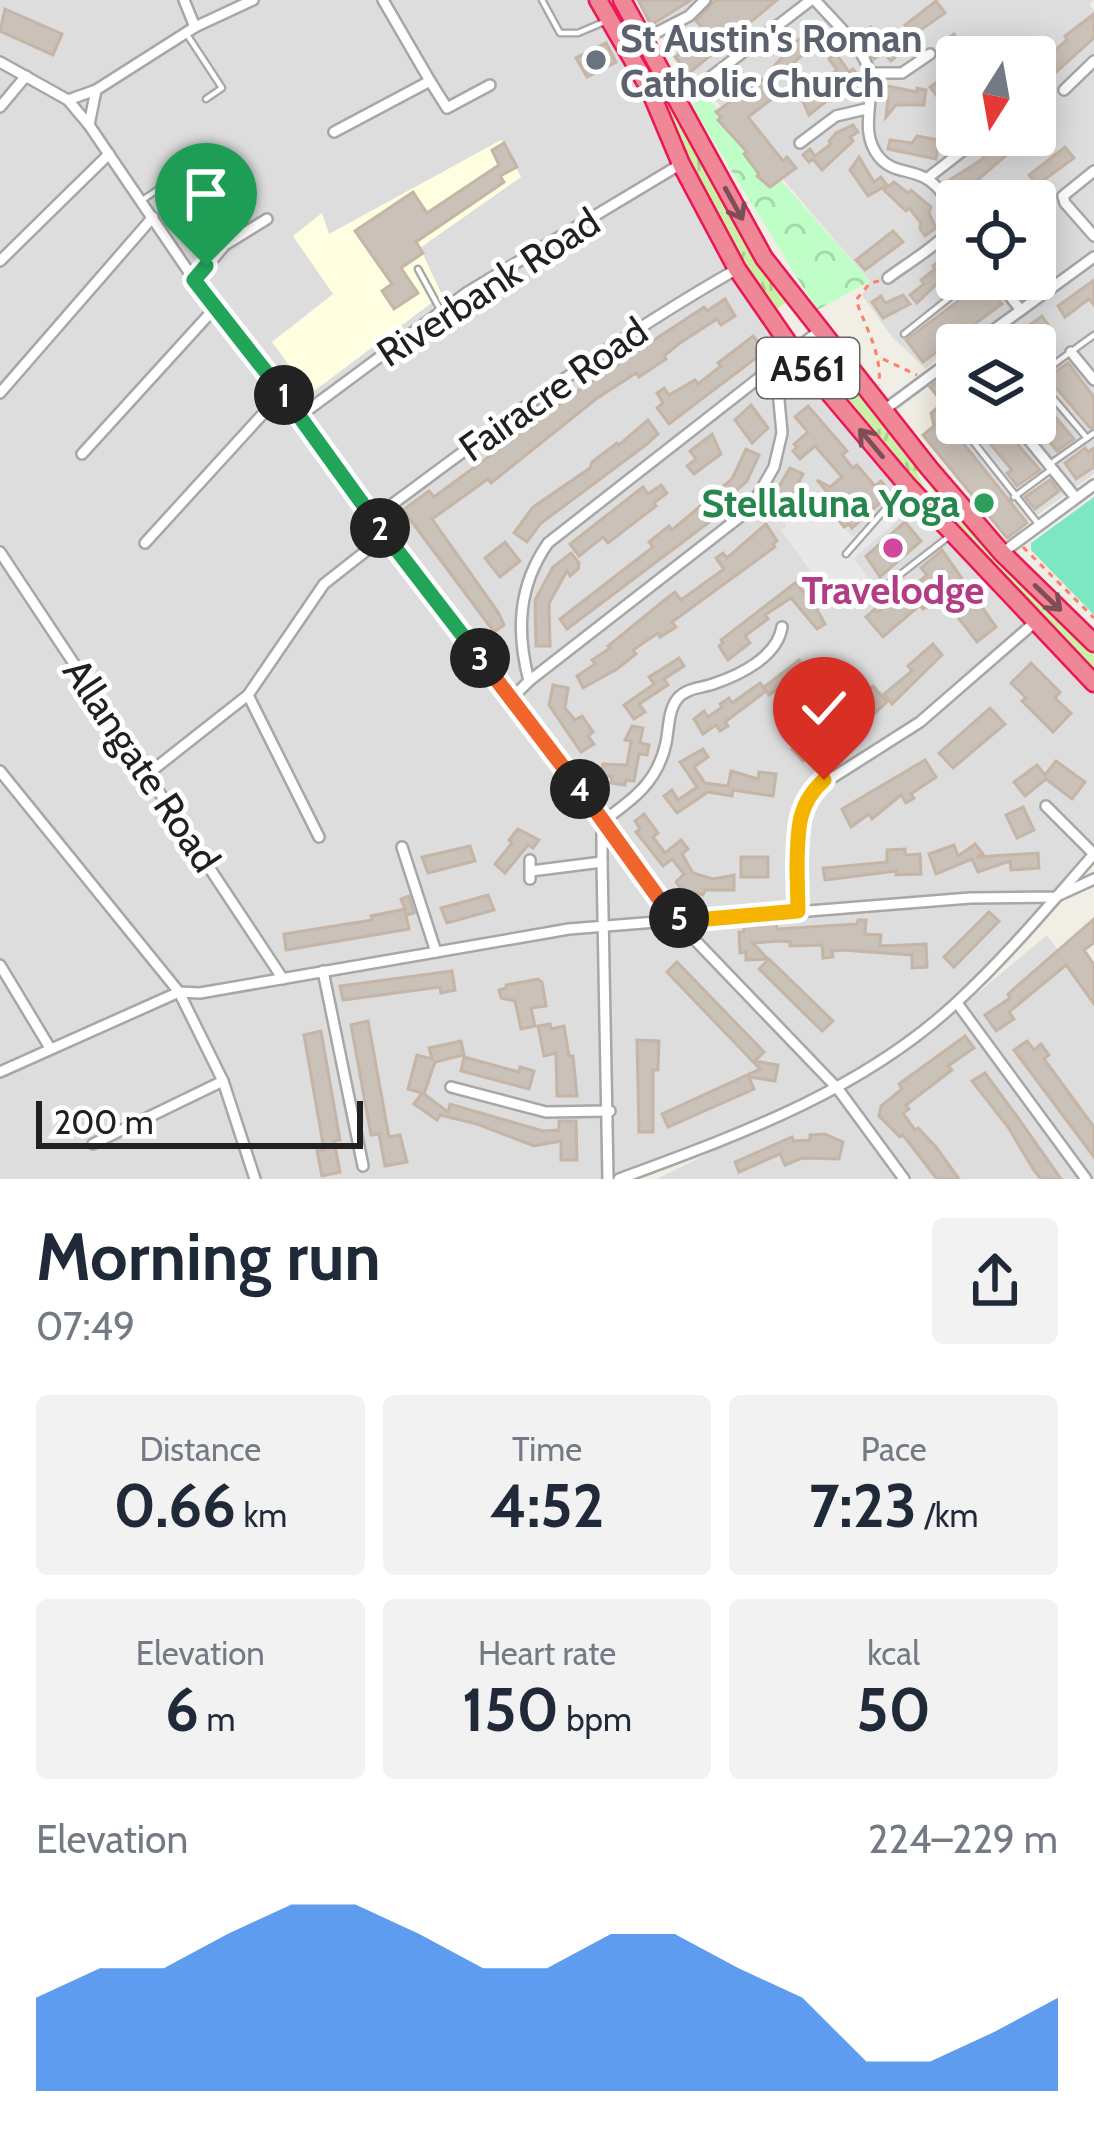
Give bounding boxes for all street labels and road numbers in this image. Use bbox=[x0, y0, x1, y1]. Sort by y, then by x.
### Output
street label: Riverbank Road bbox=[368, 197, 608, 377]
street label: Fairacre Road bbox=[450, 307, 656, 471]
road number: A561 bbox=[757, 338, 859, 398]
street label: Allangate Road bbox=[53, 649, 231, 881]

